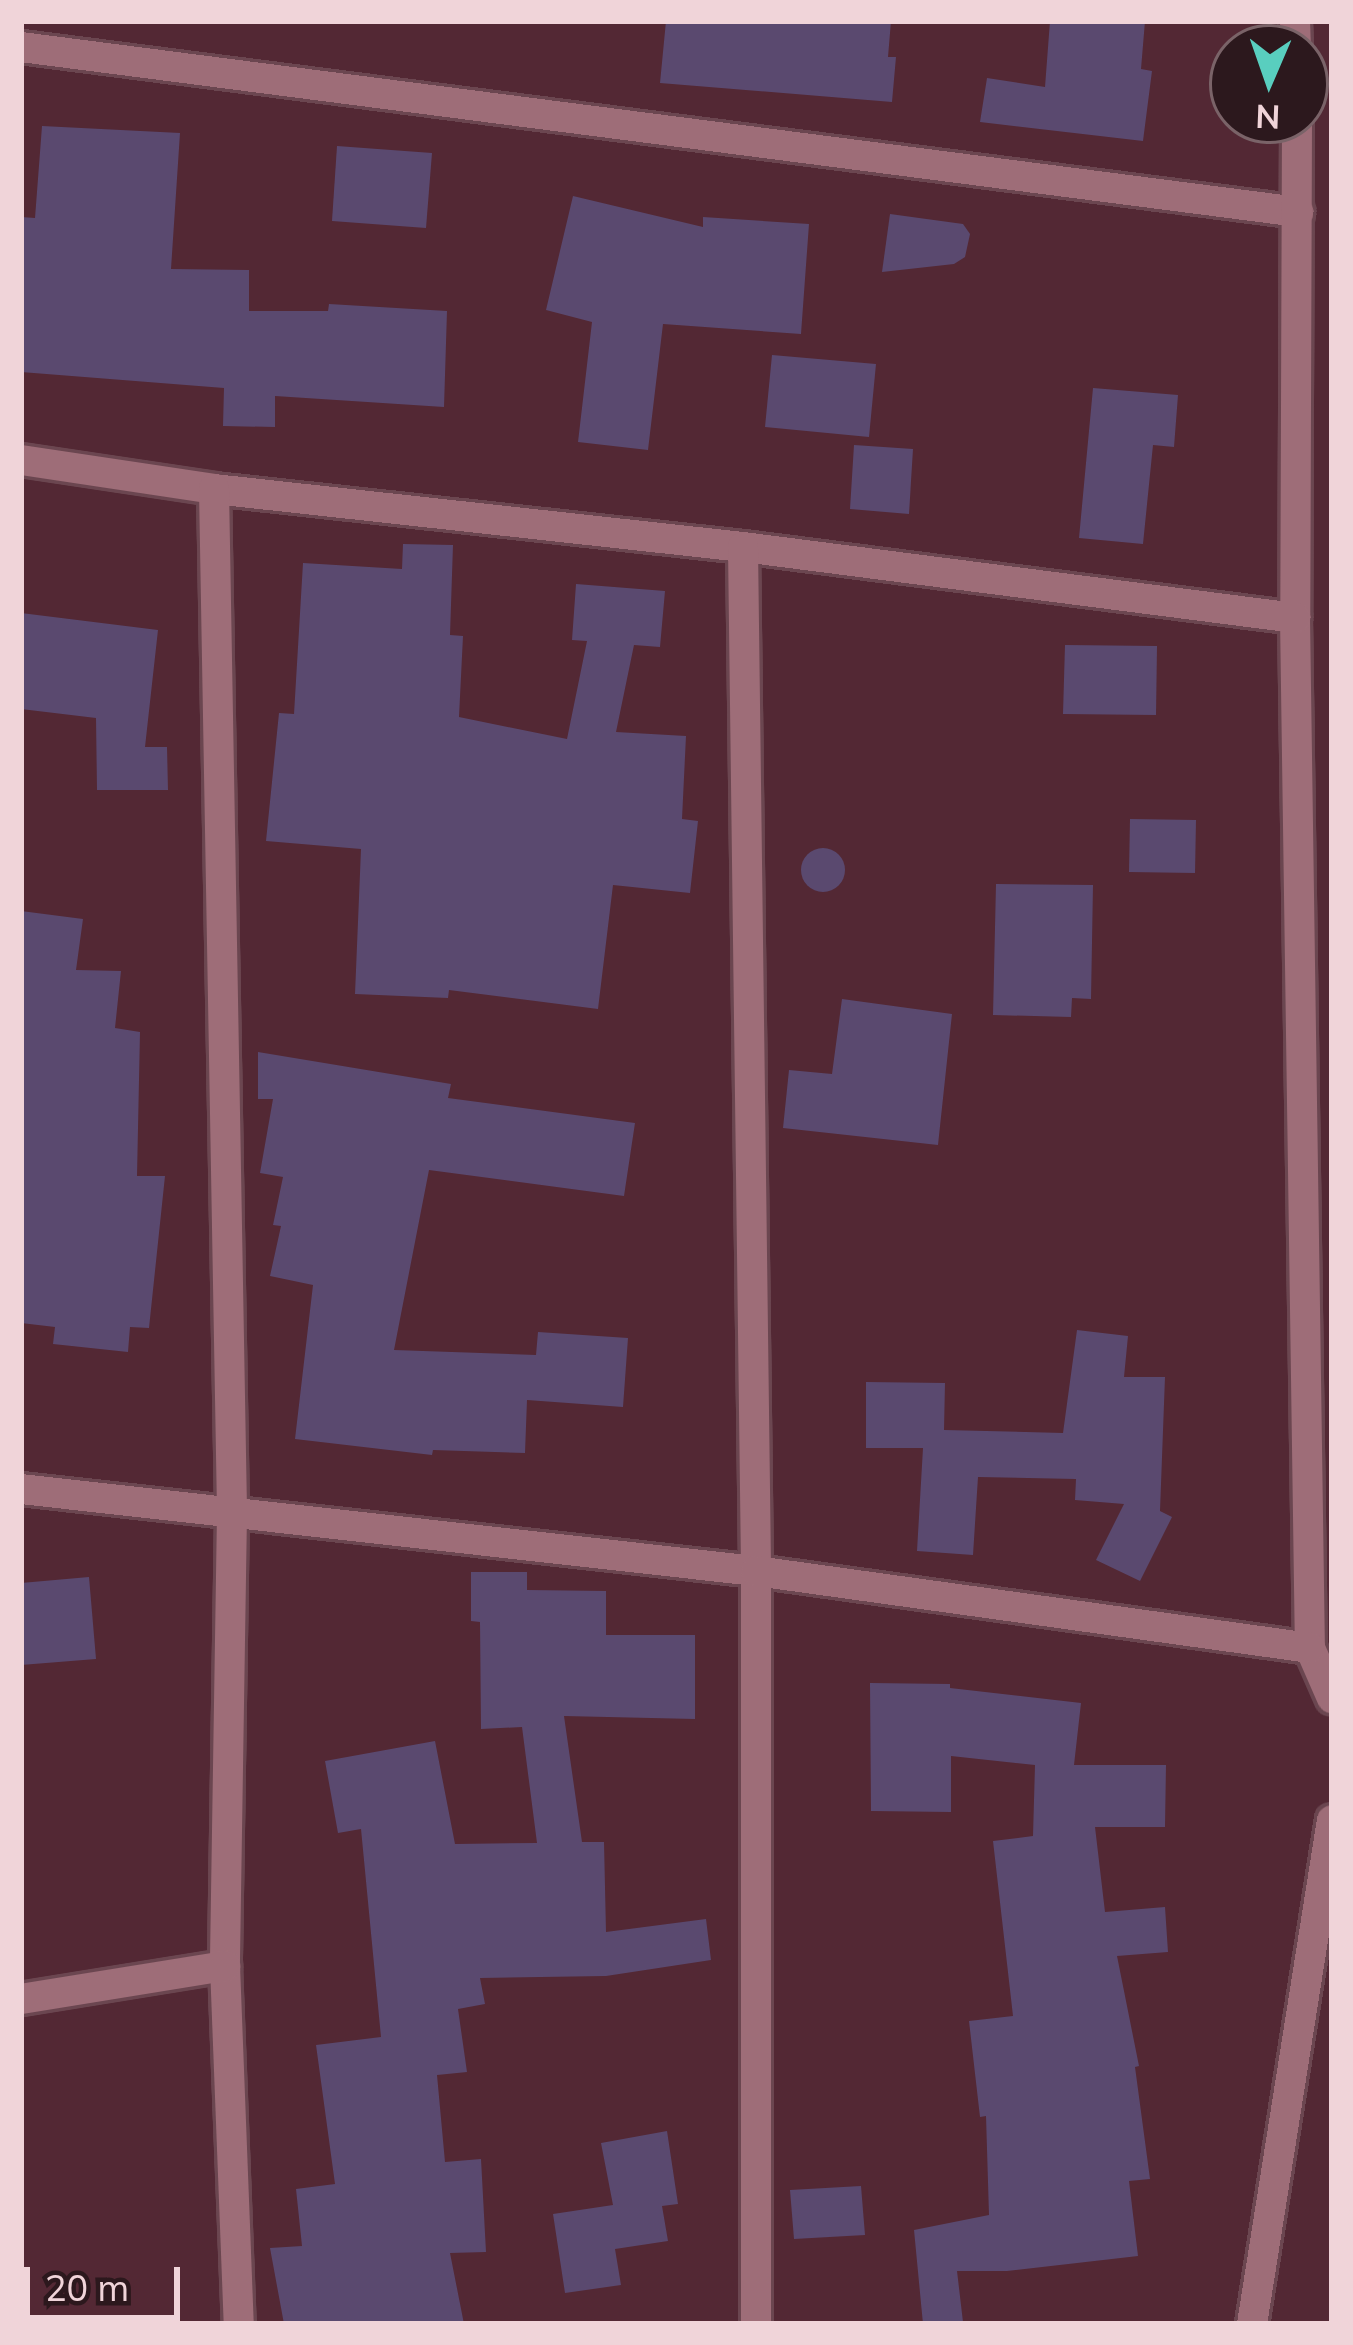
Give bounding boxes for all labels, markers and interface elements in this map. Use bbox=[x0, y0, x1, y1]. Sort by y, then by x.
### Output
north arrow bbox=[1209, 24, 1329, 144]
text: N bbox=[1255, 97, 1281, 138]
scale bar bbox=[30, 2243, 186, 2317]
text: 20 m bbox=[45, 2265, 129, 2310]

